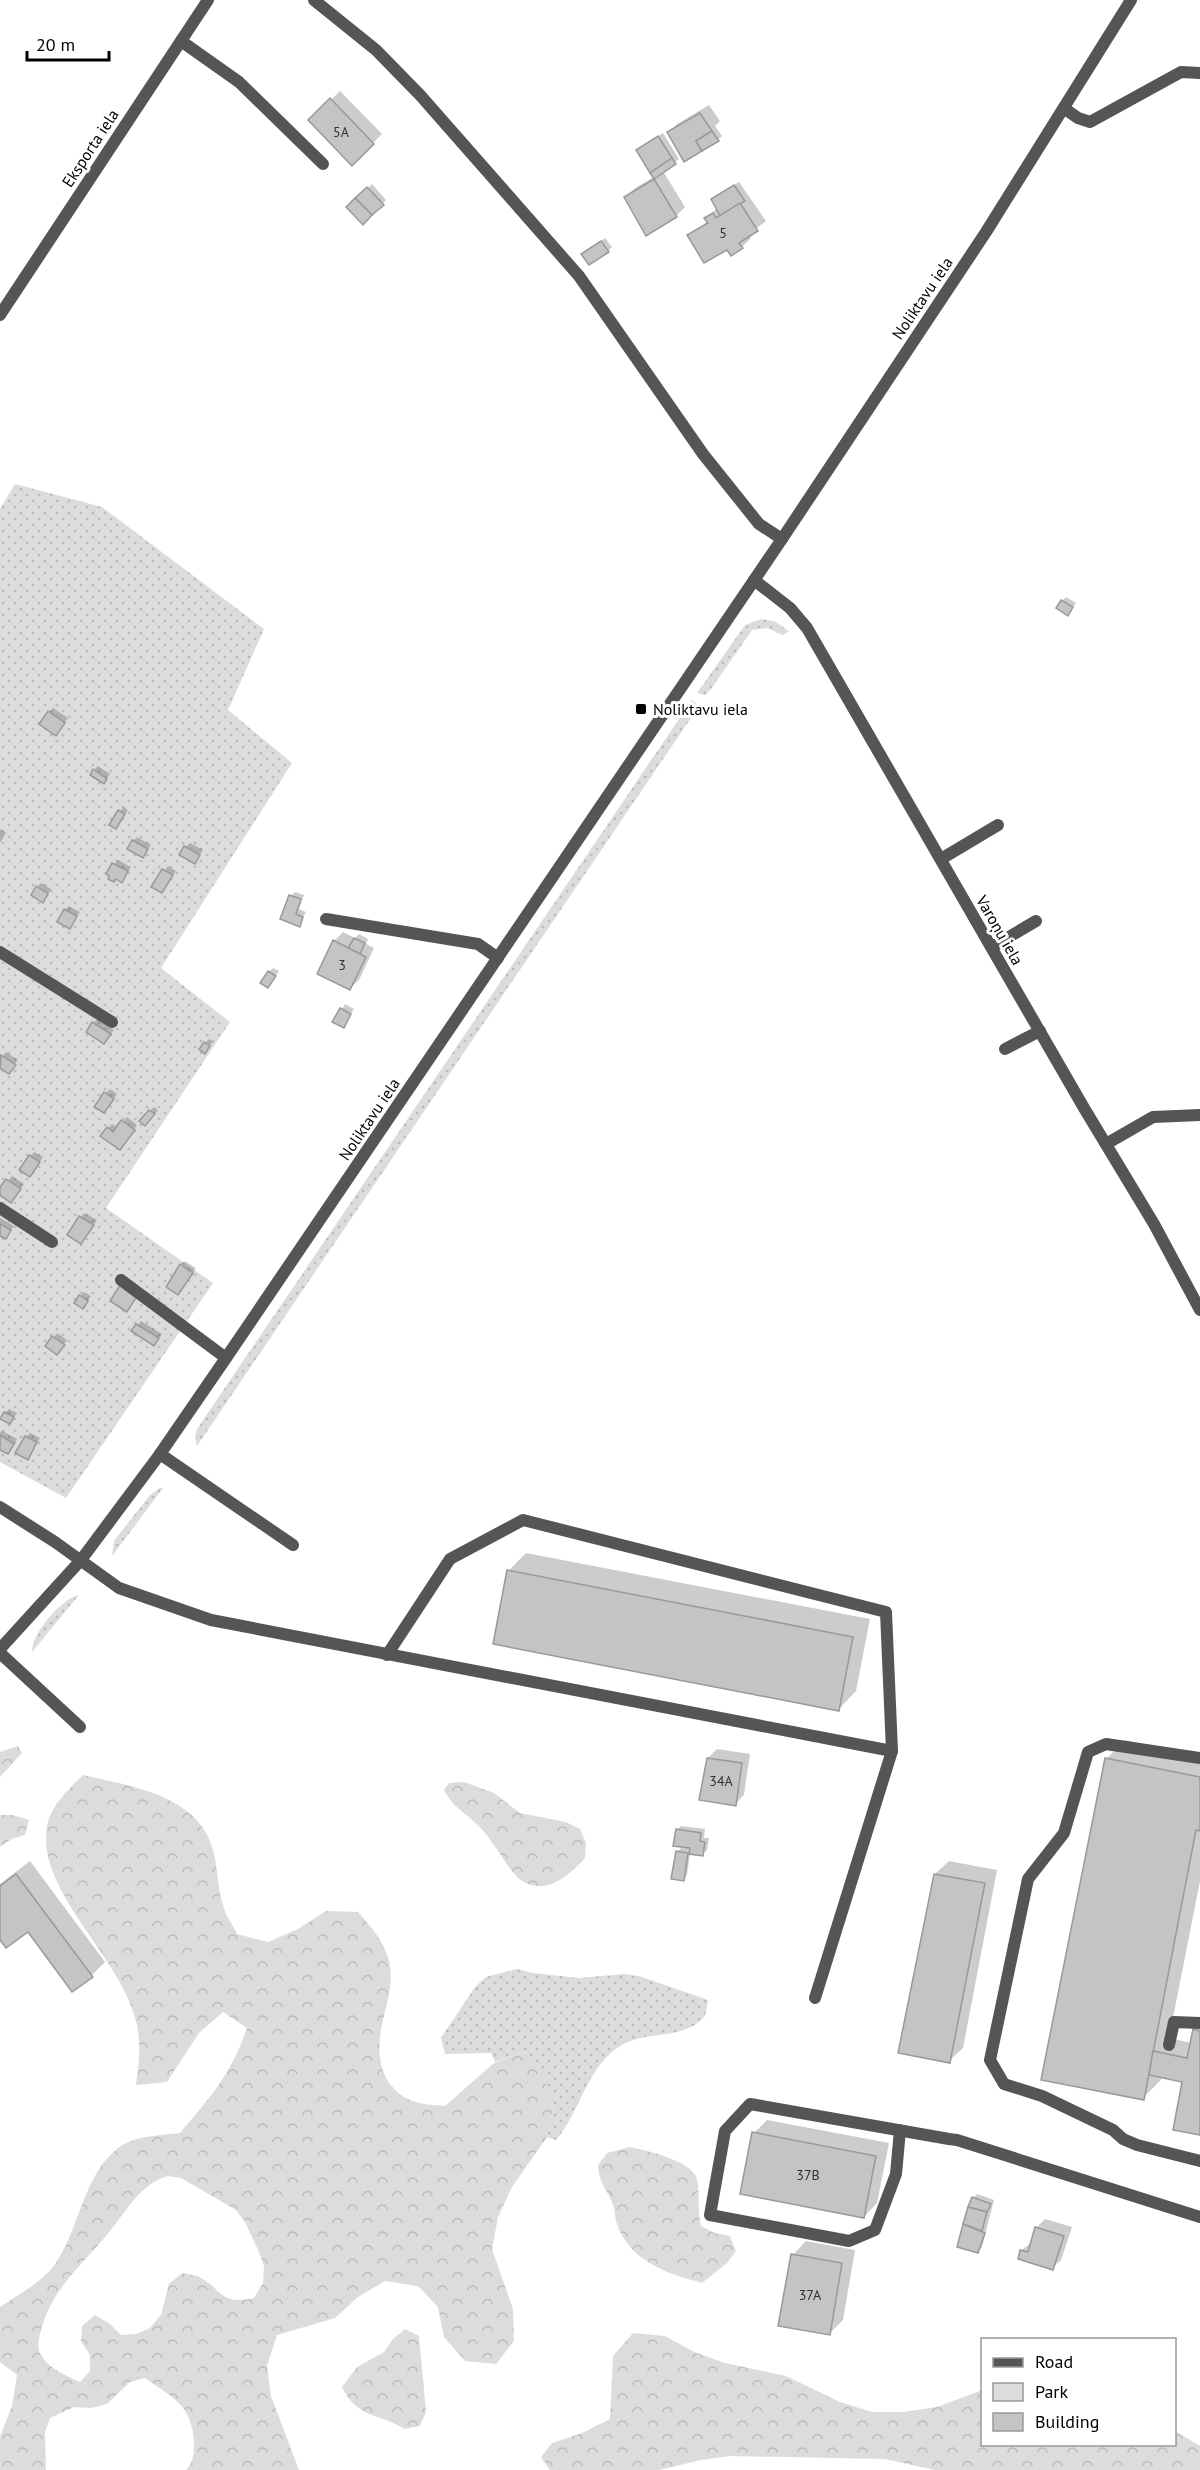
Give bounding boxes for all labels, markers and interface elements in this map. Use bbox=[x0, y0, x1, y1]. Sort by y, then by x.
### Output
scale bar bbox=[27, 24, 110, 62]
text: 20 m bbox=[36, 33, 75, 56]
street label: Eksporta iela bbox=[57, 105, 123, 191]
house number: 5A bbox=[333, 123, 350, 141]
house number: 5 bbox=[719, 224, 727, 242]
street label: Noliktavu iela bbox=[887, 253, 957, 343]
place label: Noliktavu iela bbox=[653, 699, 748, 719]
marker: Noliktavu iela bbox=[634, 702, 648, 716]
street label: Varoņu iela bbox=[972, 891, 1028, 968]
house number: 3 bbox=[338, 956, 346, 974]
street label: Noliktavu iela bbox=[334, 1074, 404, 1164]
house number: 34A bbox=[709, 1772, 734, 1790]
house number: 37B bbox=[796, 2166, 820, 2184]
house number: 37A bbox=[799, 2286, 822, 2304]
legend bbox=[981, 2338, 1176, 2446]
text: Road bbox=[1035, 2350, 1073, 2373]
text: Park bbox=[1035, 2380, 1068, 2403]
text: Building bbox=[1035, 2410, 1099, 2433]

